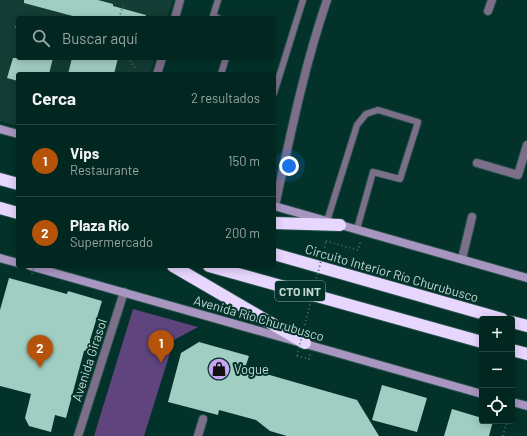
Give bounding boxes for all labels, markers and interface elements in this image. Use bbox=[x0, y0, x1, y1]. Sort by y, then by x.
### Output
search box bbox=[16, 16, 276, 60]
icon: search bbox=[30, 27, 52, 49]
text: Buscar aquí bbox=[62, 29, 138, 47]
text: Cerca bbox=[32, 88, 76, 108]
text: 2 resultados bbox=[191, 90, 260, 106]
text: Vips bbox=[70, 144, 99, 162]
text: 1 bbox=[43, 153, 47, 169]
text: 150 m bbox=[228, 153, 260, 169]
your location bbox=[279, 156, 299, 176]
text: Restaurante bbox=[70, 162, 139, 178]
text: Plaza Río bbox=[70, 216, 129, 234]
text: 2 bbox=[41, 225, 49, 241]
text: 200 m bbox=[225, 225, 260, 241]
text: Supermercado bbox=[70, 234, 153, 250]
street label: Circuito Interior Río Churubusco bbox=[304, 241, 480, 305]
road number: CTO INT bbox=[275, 281, 325, 301]
street label: Avenida Río Churubusco bbox=[192, 292, 326, 344]
map controls bbox=[479, 316, 515, 424]
button: + bbox=[479, 316, 515, 352]
street label: Avenida Girasol bbox=[68, 317, 110, 403]
pin: 1 bbox=[148, 330, 174, 363]
pin: 2 bbox=[27, 335, 53, 368]
button: − bbox=[479, 352, 515, 388]
shop icon: Vogue bbox=[206, 356, 232, 382]
place label: Vogue bbox=[234, 361, 269, 377]
button: locate bbox=[479, 388, 515, 424]

